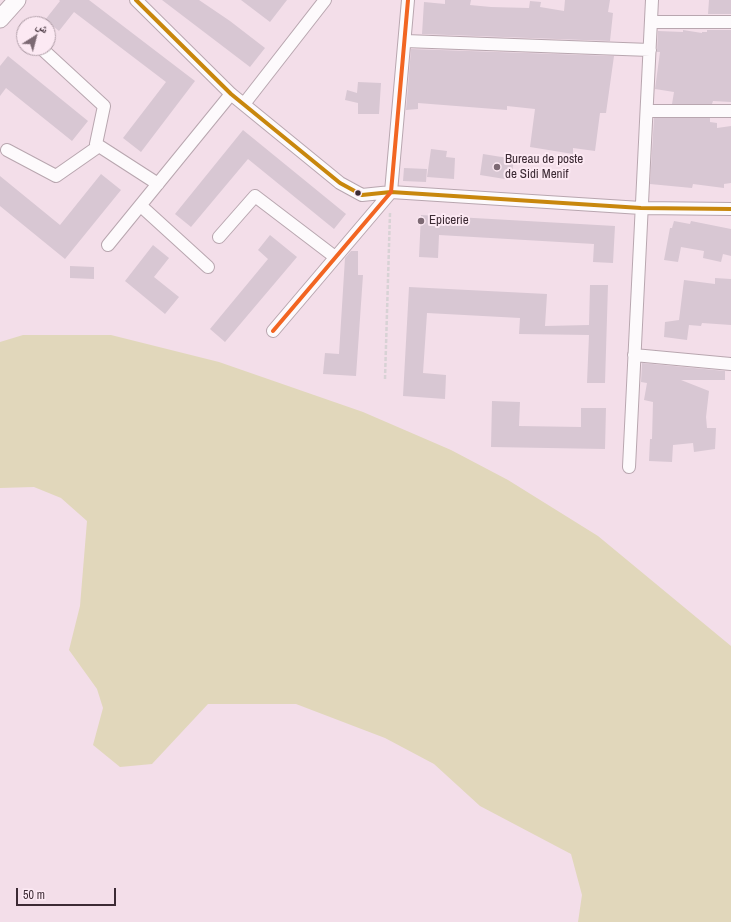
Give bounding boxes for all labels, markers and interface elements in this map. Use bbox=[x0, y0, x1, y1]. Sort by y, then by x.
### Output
north arrow bbox=[16, 16, 56, 56]
text: ش bbox=[34, 18, 51, 36]
place label: Bureau de poste de Sidi Menif bbox=[505, 152, 583, 183]
marker: Bureau de poste de Sidi Menif bbox=[492, 162, 502, 172]
unlabelled marker bbox=[353, 188, 363, 198]
place label: Epicerie bbox=[429, 213, 469, 229]
marker: Epicerie bbox=[416, 216, 426, 226]
scale bar bbox=[18, 880, 118, 906]
text: 50 m bbox=[23, 887, 45, 903]

